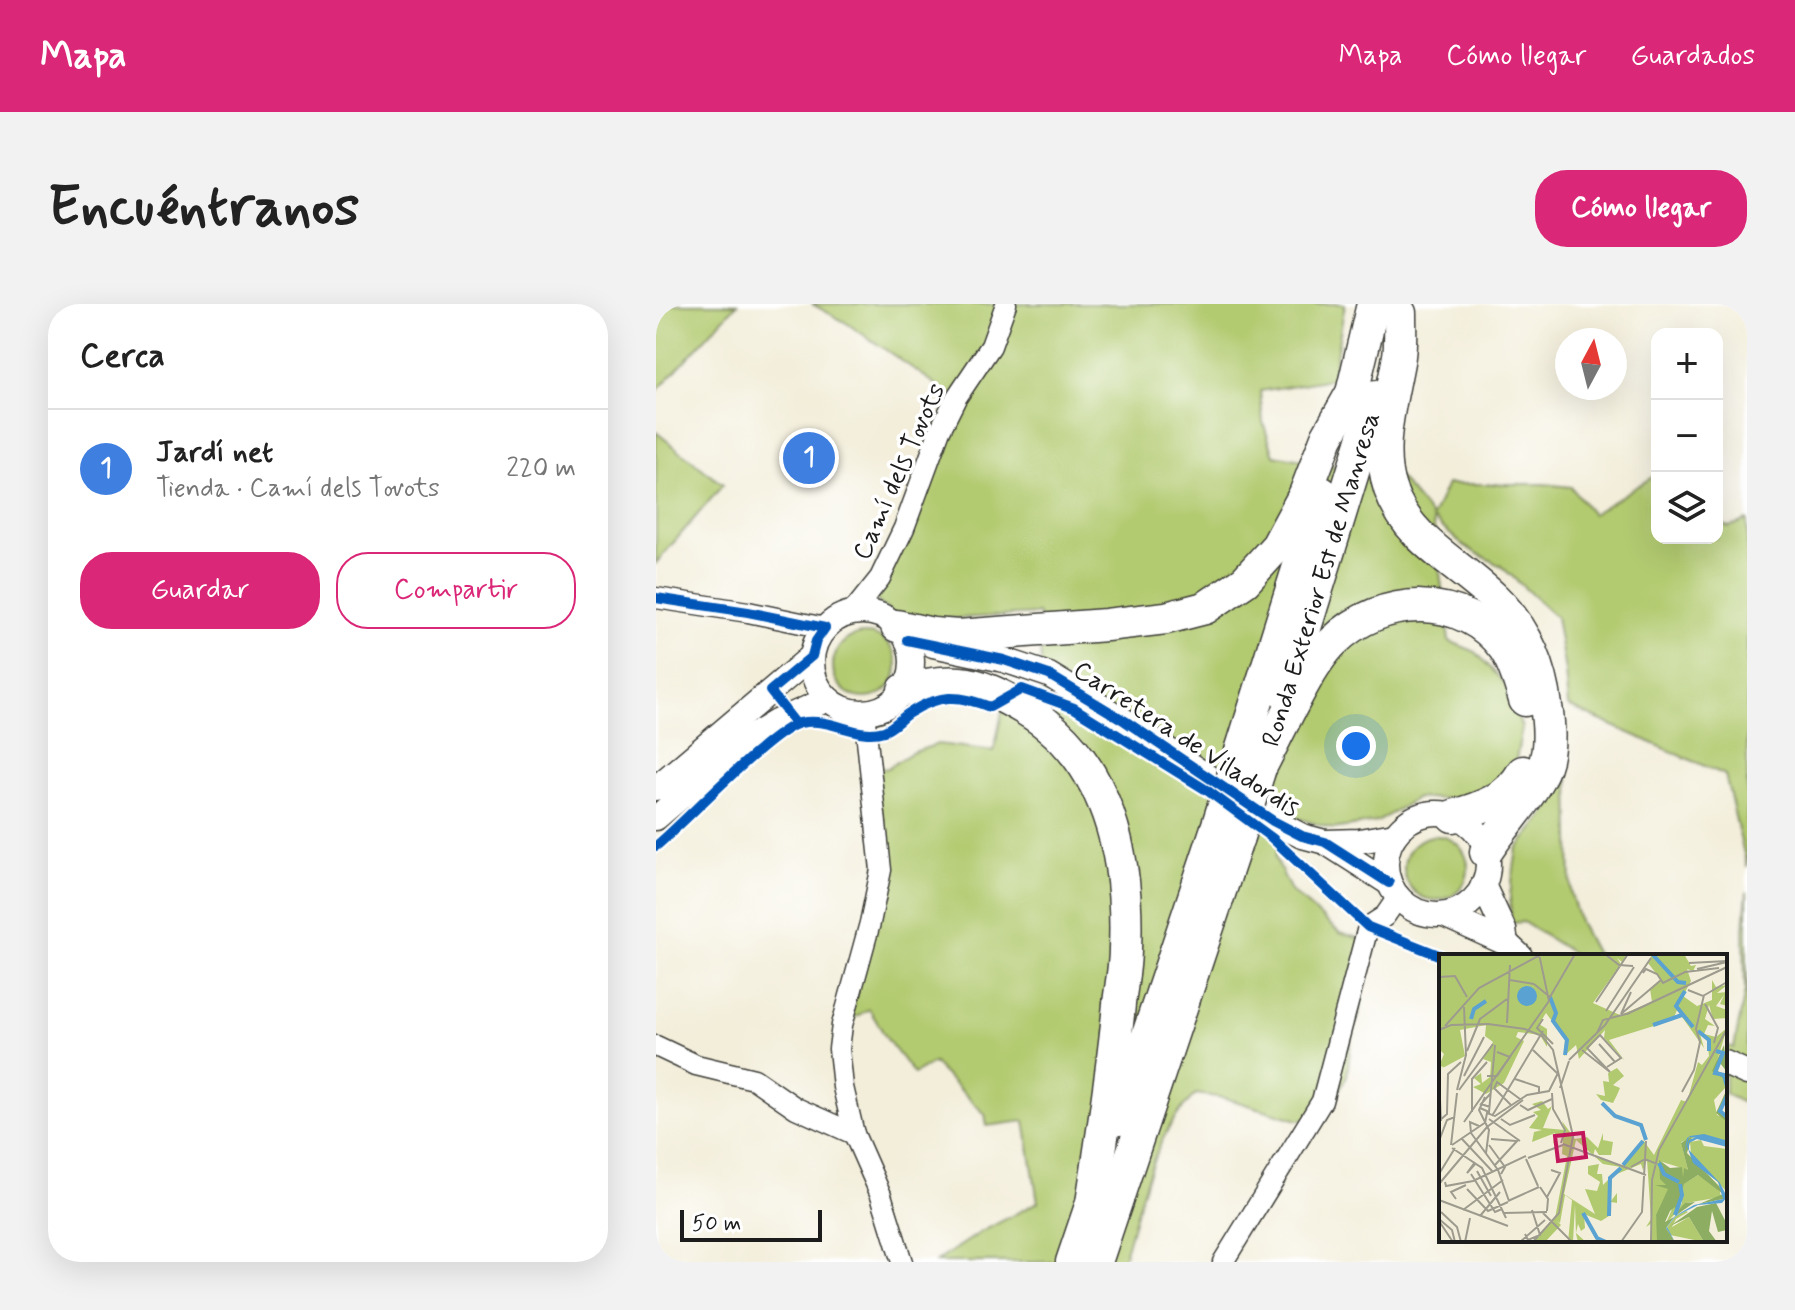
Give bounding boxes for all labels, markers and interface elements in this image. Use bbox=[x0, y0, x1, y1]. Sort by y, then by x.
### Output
text: Mapa bbox=[40, 32, 127, 81]
text: Mapa bbox=[1339, 38, 1402, 75]
text: Cómo llegar bbox=[1446, 38, 1586, 75]
text: Guardados bbox=[1630, 38, 1755, 75]
button: Cómo llegar bbox=[1535, 170, 1747, 247]
text: Encuéntranos bbox=[48, 172, 359, 245]
north arrow bbox=[1555, 328, 1627, 400]
map controls bbox=[1651, 328, 1723, 544]
button: + bbox=[1651, 328, 1723, 400]
text: Cerca bbox=[80, 334, 165, 379]
street label: Camí dels Tovots bbox=[846, 378, 954, 566]
button: − bbox=[1651, 400, 1723, 472]
street label: Ronda Exterior Est de Manresa bbox=[1255, 408, 1389, 751]
pin: 1 bbox=[783, 428, 835, 488]
text: Jardí net bbox=[156, 433, 273, 472]
text: 1 bbox=[100, 452, 112, 486]
text: 220 m bbox=[506, 452, 576, 486]
text: Tienda · Camí dels Tovots bbox=[156, 472, 440, 506]
button: layers bbox=[1651, 472, 1723, 544]
button: Guardar bbox=[80, 552, 320, 629]
button: Compartir bbox=[336, 552, 576, 629]
street label: Carretera de Viladordis bbox=[1066, 654, 1306, 826]
your location bbox=[1336, 726, 1376, 766]
inset map bbox=[1439, 954, 1727, 1242]
scale bar bbox=[680, 1206, 822, 1242]
text: 50 m bbox=[692, 1210, 741, 1238]

